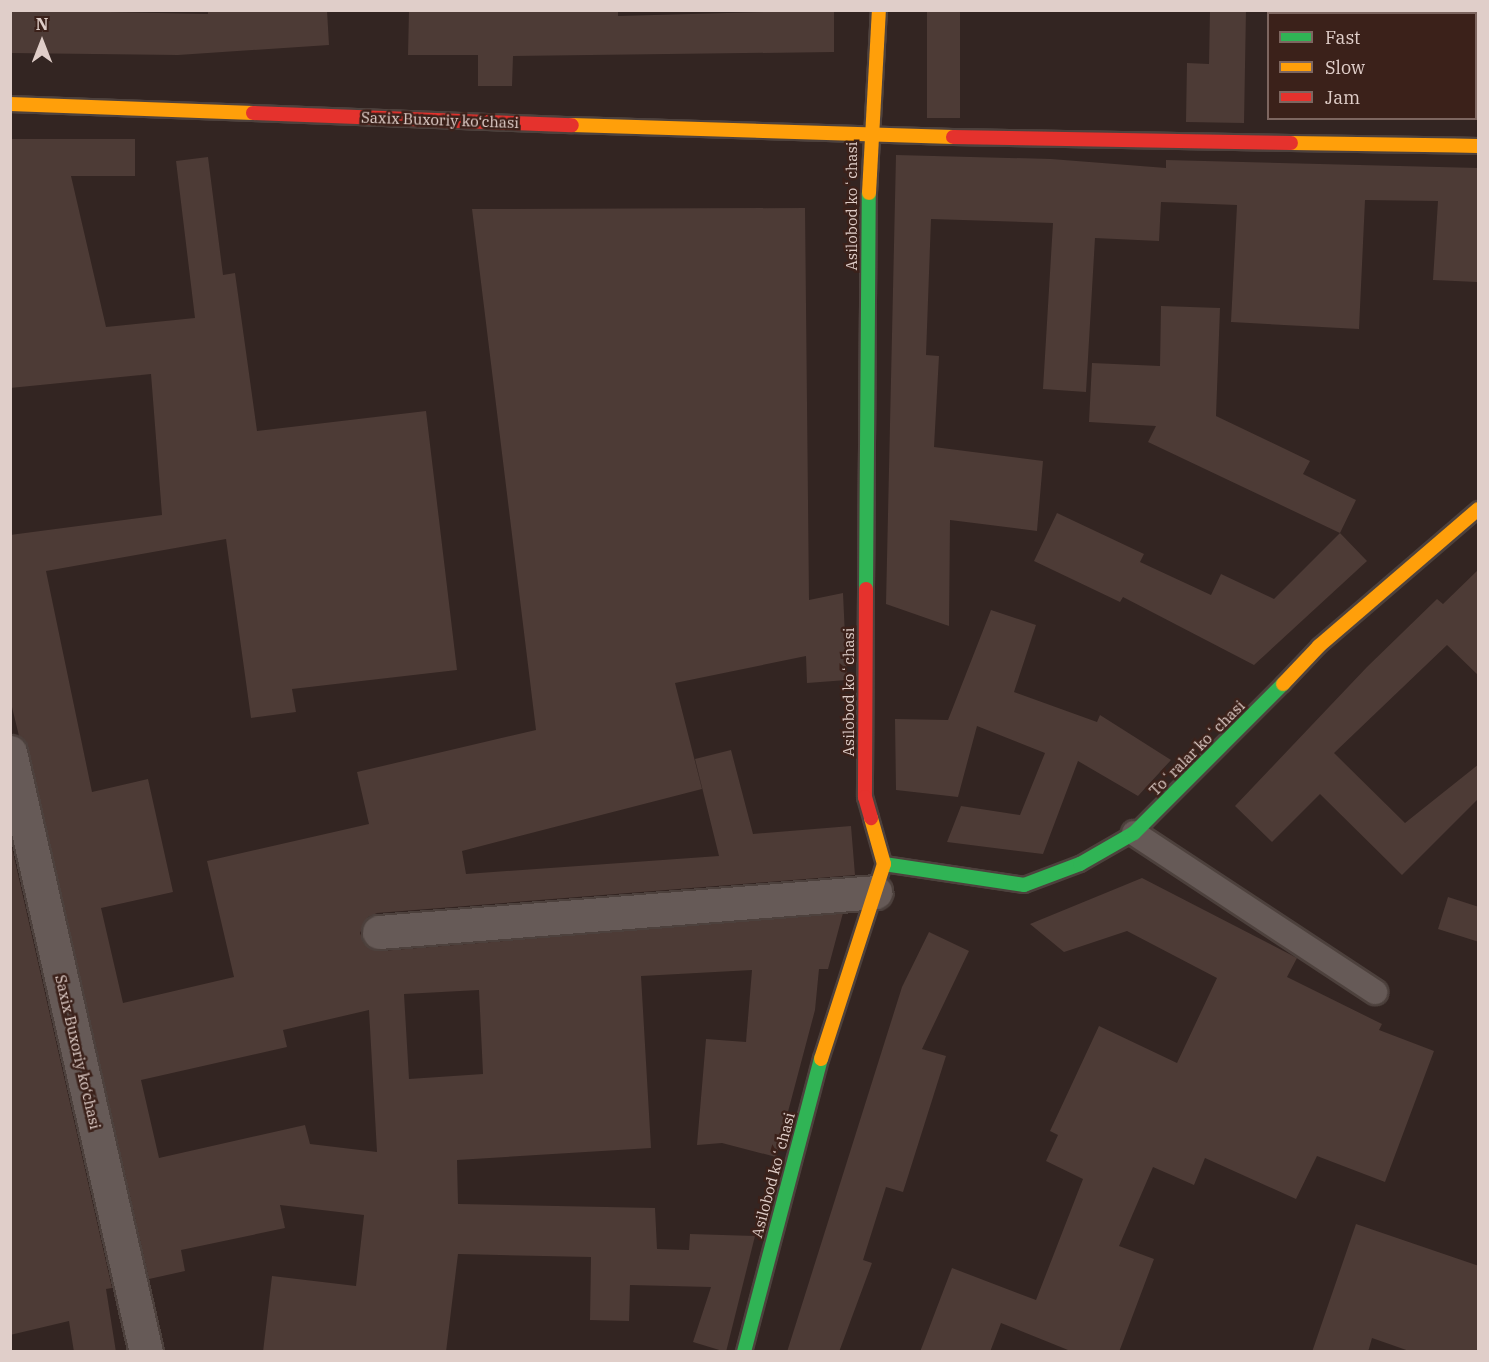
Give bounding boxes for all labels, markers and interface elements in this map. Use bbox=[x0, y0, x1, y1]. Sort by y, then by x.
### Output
north arrow bbox=[12, 12, 72, 72]
legend bbox=[1267, 12, 1477, 120]
text: N bbox=[36, 14, 48, 34]
text: Fast bbox=[1325, 26, 1360, 49]
text: Slow bbox=[1325, 56, 1365, 79]
text: Jam bbox=[1325, 86, 1360, 109]
street label: Saxix Buxoriy ko‘chasi bbox=[361, 108, 519, 132]
street label: Asilobod koʻchasi bbox=[843, 142, 861, 270]
street label: Asilobod koʻchasi bbox=[840, 628, 858, 756]
street label: Toʻralar koʻchasi bbox=[1146, 697, 1248, 799]
street label: Saxix Buxoriy ko‘chasi bbox=[51, 973, 105, 1131]
street label: Asilobod koʻchasi bbox=[748, 1110, 798, 1240]

